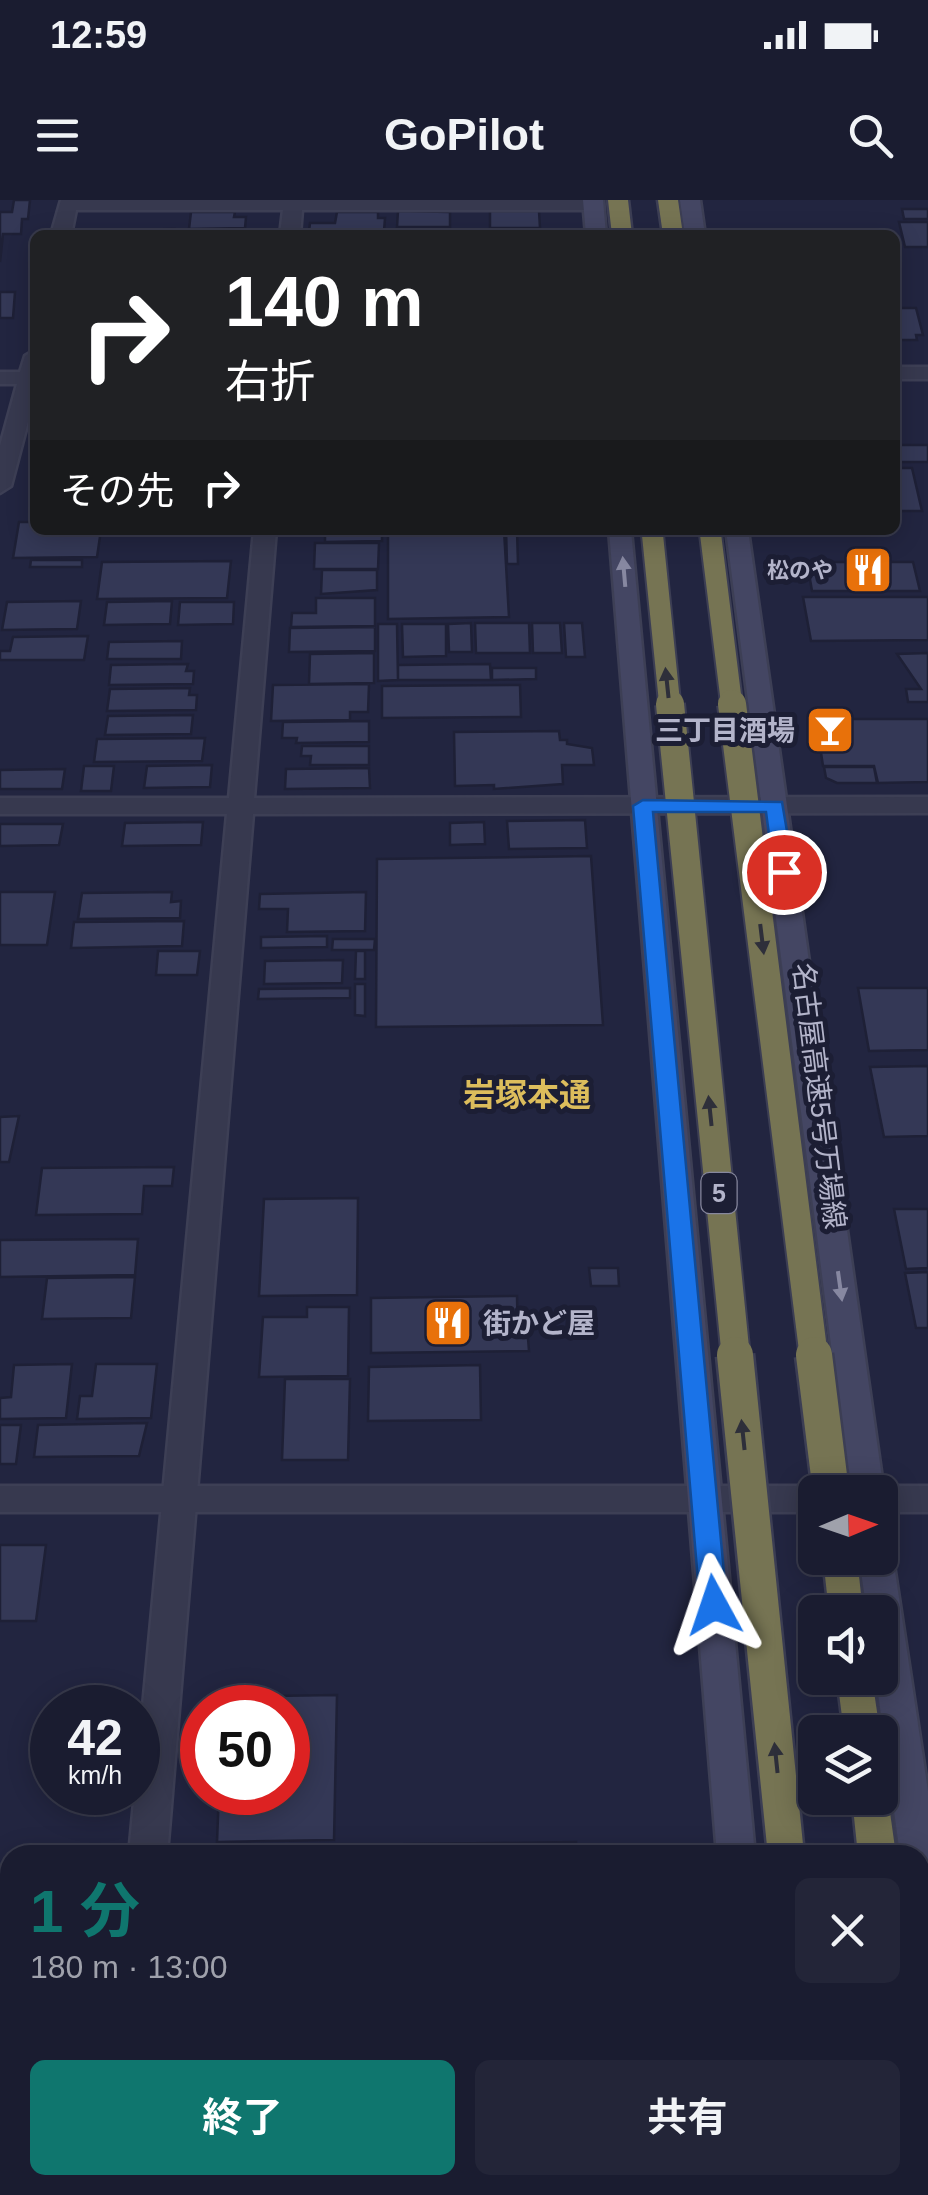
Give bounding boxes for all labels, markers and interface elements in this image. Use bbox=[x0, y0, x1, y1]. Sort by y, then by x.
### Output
text: 12:59 bbox=[50, 14, 147, 56]
icon: menu bbox=[30, 108, 85, 163]
icon: search bbox=[843, 108, 898, 163]
text: GoPilot bbox=[384, 109, 544, 160]
text: 140 m bbox=[225, 263, 423, 341]
icon: right bbox=[60, 270, 190, 400]
text: 右折 bbox=[225, 356, 315, 407]
icon: right bbox=[194, 460, 249, 515]
text: その先 bbox=[60, 470, 174, 512]
restaurant icon: 松のや bbox=[842, 544, 894, 596]
one-way arrow bbox=[615, 556, 631, 588]
place label: 松のや bbox=[767, 558, 833, 583]
one-way arrow bbox=[659, 667, 675, 699]
bar icon: 三丁目酒場 bbox=[804, 704, 856, 756]
place label: 三丁目酒場 bbox=[655, 715, 795, 746]
pin bbox=[742, 830, 827, 915]
icon: arrive bbox=[757, 845, 812, 900]
one-way arrow bbox=[754, 924, 770, 956]
street label: 名古屋高速5号万場線 bbox=[787, 961, 851, 1231]
district label: 岩塚本通 bbox=[463, 1077, 591, 1113]
one-way arrow bbox=[702, 1095, 718, 1127]
road number: 5 bbox=[702, 1173, 736, 1213]
one-way arrow bbox=[832, 1270, 848, 1302]
restaurant icon: 街かど屋 bbox=[422, 1297, 474, 1349]
place label: 街かど屋 bbox=[483, 1308, 595, 1339]
one-way arrow bbox=[735, 1418, 751, 1450]
north arrow bbox=[798, 1475, 898, 1575]
map controls bbox=[798, 1475, 898, 1815]
position arrow bbox=[662, 1553, 766, 1657]
button: sound bbox=[798, 1595, 898, 1695]
speed limit sign: 50 bbox=[180, 1685, 310, 1815]
text: 42 bbox=[67, 1710, 123, 1766]
button: layers bbox=[798, 1715, 898, 1815]
one-way arrow bbox=[768, 1742, 784, 1773]
text: km/h bbox=[68, 1761, 122, 1789]
text: 1 分 bbox=[30, 1878, 140, 1945]
button: close bbox=[795, 1878, 900, 1983]
text: 180 m · 13:00 bbox=[30, 1949, 227, 1985]
button: 終了 bbox=[30, 2060, 455, 2175]
button: 共有 bbox=[475, 2060, 900, 2175]

